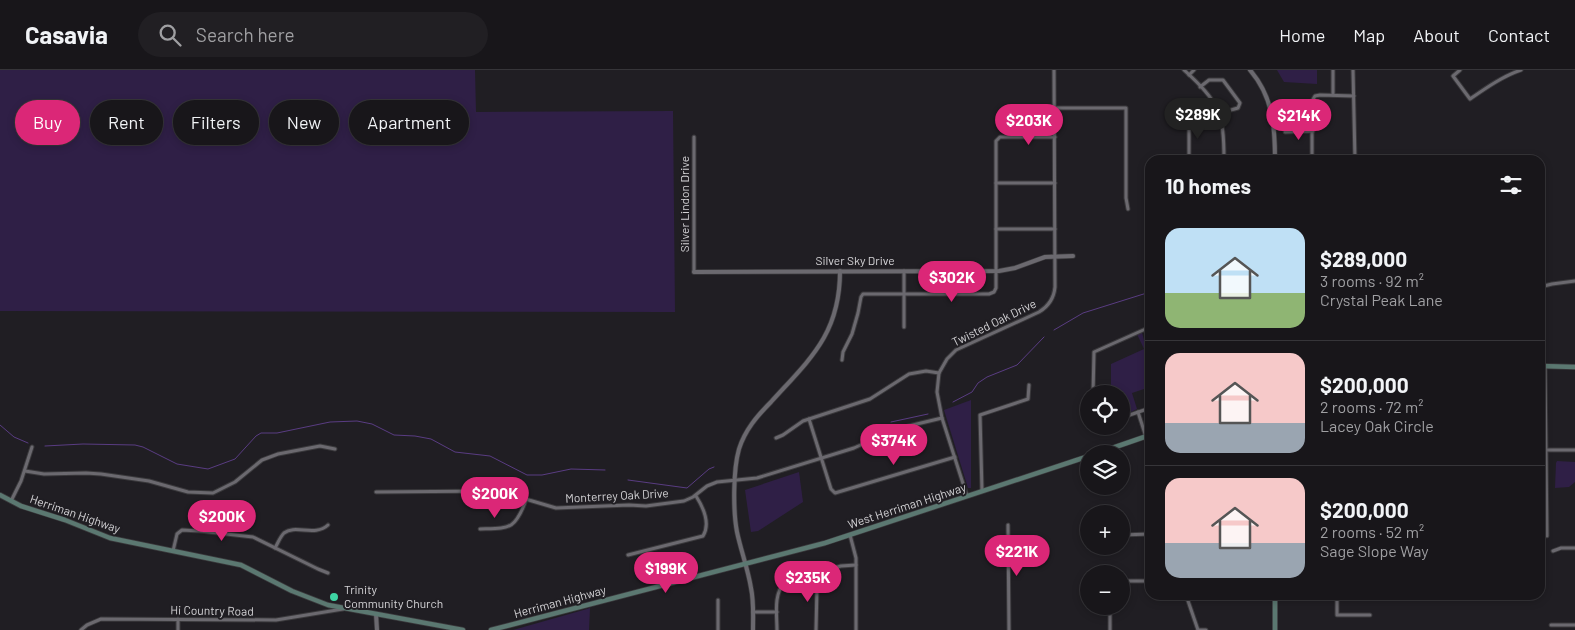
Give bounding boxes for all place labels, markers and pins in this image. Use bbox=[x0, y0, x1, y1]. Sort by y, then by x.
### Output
pin: $289K bbox=[1163, 98, 1233, 140]
pin: $214K bbox=[1264, 98, 1334, 141]
pin: $203K bbox=[994, 104, 1064, 146]
pin: $302K bbox=[917, 260, 987, 303]
pin: $374K bbox=[859, 424, 929, 466]
pin: $200K bbox=[460, 476, 530, 519]
pin: $200K bbox=[187, 500, 257, 542]
pin: $221K bbox=[982, 534, 1052, 577]
pin: $199K bbox=[631, 552, 701, 594]
pin: $235K bbox=[773, 560, 843, 603]
place label: Trinity Community Church bbox=[344, 582, 443, 610]
marker: Trinity Community Church bbox=[328, 591, 340, 603]

